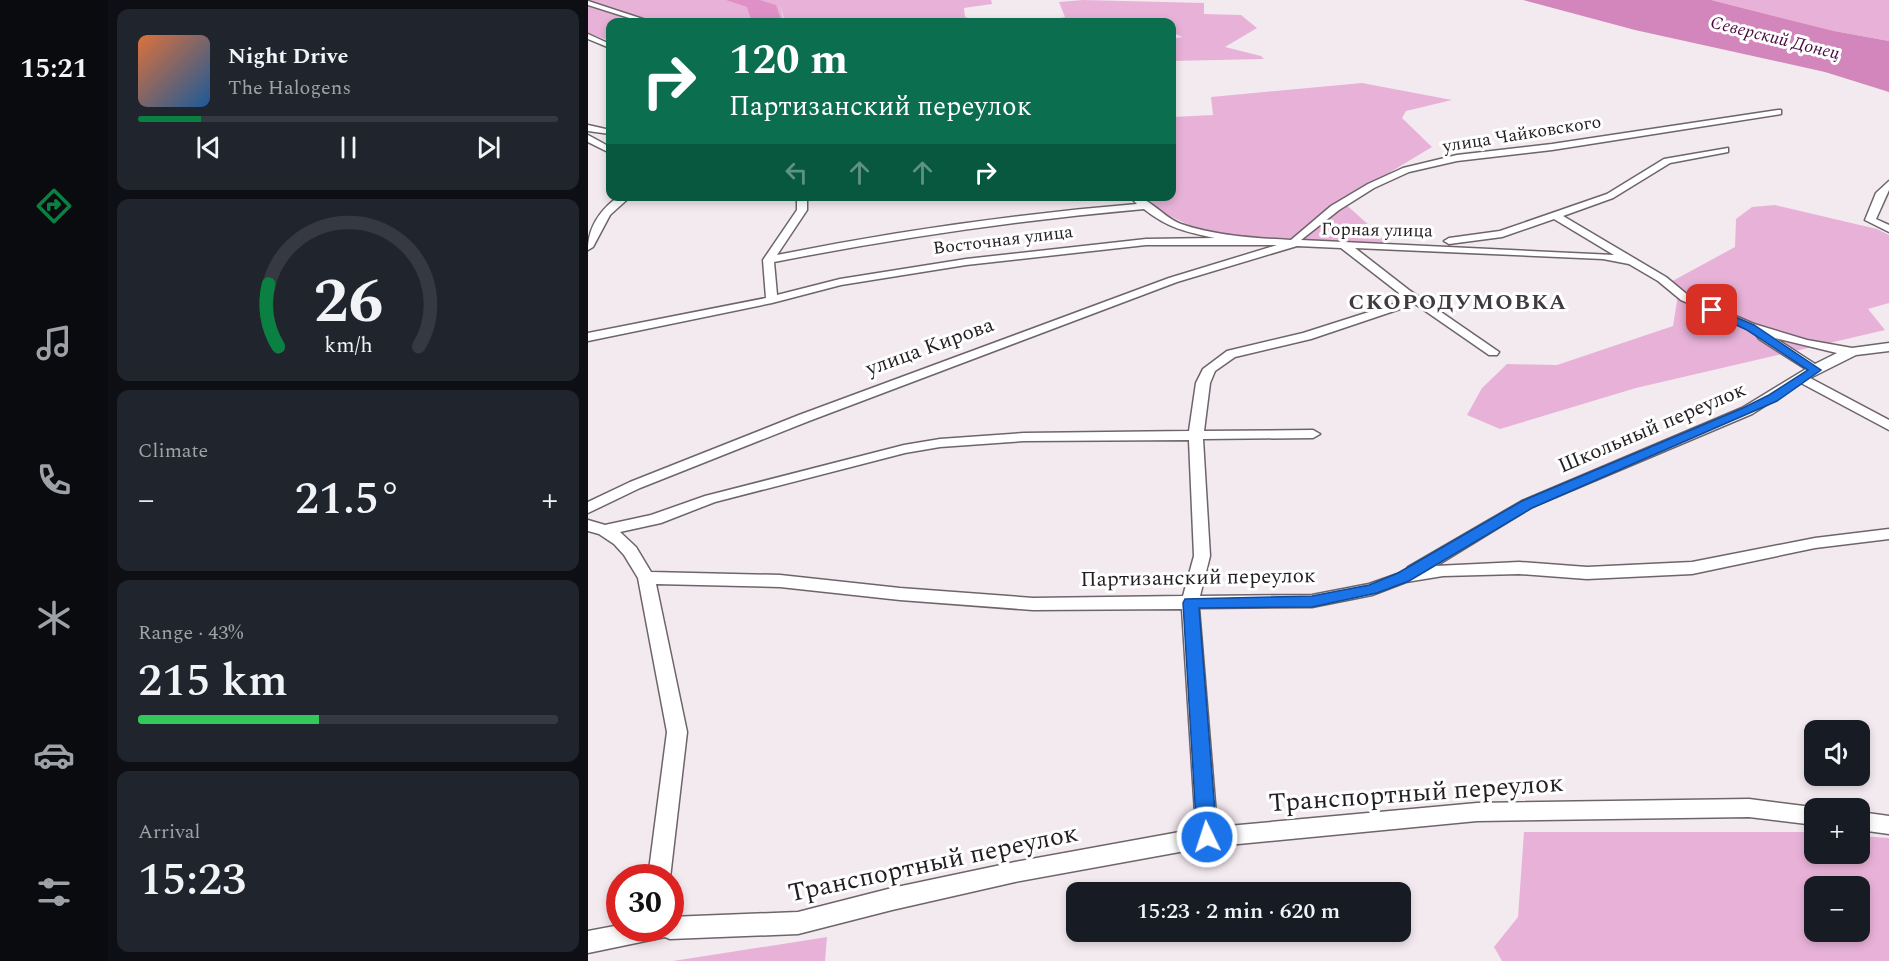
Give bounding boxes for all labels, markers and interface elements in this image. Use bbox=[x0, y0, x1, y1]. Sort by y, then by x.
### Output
water label: Северский Донец bbox=[1708, 9, 1843, 67]
text: 120 m bbox=[729, 29, 848, 92]
text: Night Drive bbox=[228, 40, 348, 73]
icon: right bbox=[630, 42, 708, 120]
text: 15:21 bbox=[20, 48, 88, 90]
text: The Halogens bbox=[228, 73, 351, 103]
text: Партизанский переулок bbox=[729, 86, 1032, 128]
street label: улица Чайковского bbox=[1440, 108, 1603, 160]
icon: previous bbox=[192, 131, 225, 164]
icon: pause bbox=[332, 131, 365, 164]
icon: next bbox=[472, 131, 505, 164]
icon: left bbox=[780, 156, 813, 189]
icon: ahead bbox=[843, 156, 876, 189]
icon: ahead bbox=[906, 156, 939, 189]
icon: right bbox=[969, 156, 1002, 189]
icon: directions bbox=[33, 185, 75, 227]
street label: Горная улица bbox=[1321, 216, 1433, 244]
street label: Восточная улица bbox=[931, 218, 1075, 262]
text: 26 bbox=[313, 255, 383, 350]
pin bbox=[1686, 284, 1737, 335]
district label: СКОРОДУМОВКА bbox=[1348, 286, 1568, 319]
icon: arrive bbox=[1695, 293, 1728, 326]
street label: улица Кирова bbox=[860, 309, 999, 385]
icon: music bbox=[33, 322, 75, 364]
text: km/h bbox=[324, 330, 372, 363]
street label: Школьный переулок bbox=[1553, 374, 1751, 482]
text: Climate bbox=[138, 436, 208, 466]
icon: phone bbox=[33, 459, 75, 501]
text: 21.5° bbox=[295, 465, 401, 534]
text: − bbox=[138, 475, 155, 525]
text: + bbox=[541, 475, 558, 525]
street label: Партизанский переулок bbox=[1080, 560, 1316, 596]
icon: climate bbox=[33, 597, 75, 639]
text: Range · 43% bbox=[138, 618, 243, 648]
text: 215 km bbox=[138, 647, 288, 716]
map controls bbox=[1804, 720, 1870, 942]
button: sound bbox=[1804, 720, 1870, 786]
icon: car bbox=[33, 734, 75, 776]
street label: Транспортный переулок bbox=[1267, 763, 1565, 823]
button: + bbox=[1804, 798, 1870, 864]
position arrow bbox=[1175, 805, 1239, 869]
street label: Транспортный переулок bbox=[784, 813, 1082, 913]
text: Arrival bbox=[138, 817, 200, 847]
text: 15:23 bbox=[138, 846, 246, 915]
speed limit sign: 30 bbox=[606, 864, 684, 942]
icon: filters bbox=[33, 871, 75, 913]
button: − bbox=[1804, 876, 1870, 942]
text: 15:23 · 2 min · 620 m bbox=[1137, 895, 1340, 928]

